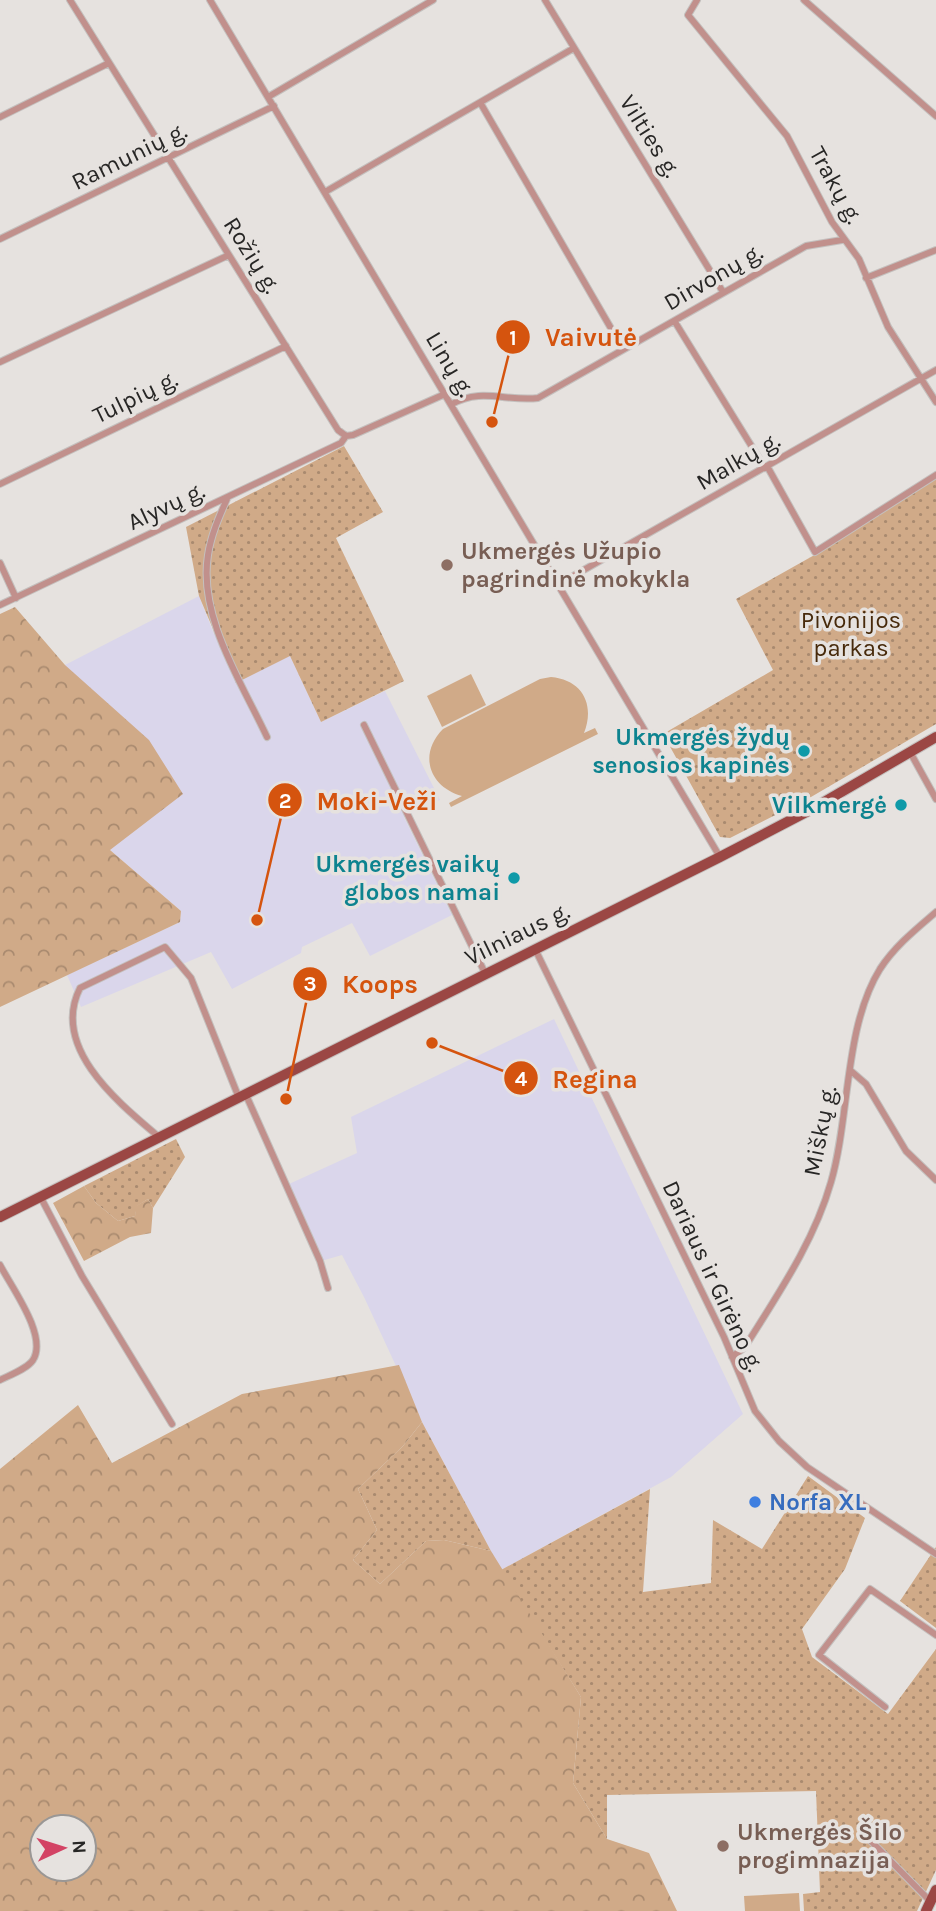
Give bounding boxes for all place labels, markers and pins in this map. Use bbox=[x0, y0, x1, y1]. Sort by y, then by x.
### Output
callout: Vaivutė bbox=[496, 314, 651, 361]
place label: Ukmergės Užupio pagrindinė mokykla bbox=[461, 537, 690, 593]
marker: Ukmergės Užupio pagrindinė mokykla bbox=[439, 557, 455, 573]
place label: Ukmergės žydų senosios kapinės bbox=[592, 723, 790, 779]
marker: Ukmergės žydų senosios kapinės bbox=[796, 743, 812, 759]
callout: Moki-Veži bbox=[268, 777, 452, 824]
place label: Vilkmergė bbox=[772, 791, 887, 819]
marker: Vilkmergė bbox=[893, 797, 909, 813]
place label: Ukmergės vaikų globos namai bbox=[315, 850, 500, 906]
marker: Ukmergės vaikų globos namai bbox=[506, 870, 522, 886]
callout: Koops bbox=[293, 960, 432, 1007]
callout: Regina bbox=[503, 1055, 652, 1102]
place label: Norfa XL bbox=[769, 1488, 867, 1516]
marker: Norfa XL bbox=[747, 1494, 763, 1510]
place label: Ukmergės Šilo progimnazija bbox=[737, 1817, 902, 1874]
marker: Ukmergės Šilo progimnazija bbox=[715, 1838, 731, 1854]

